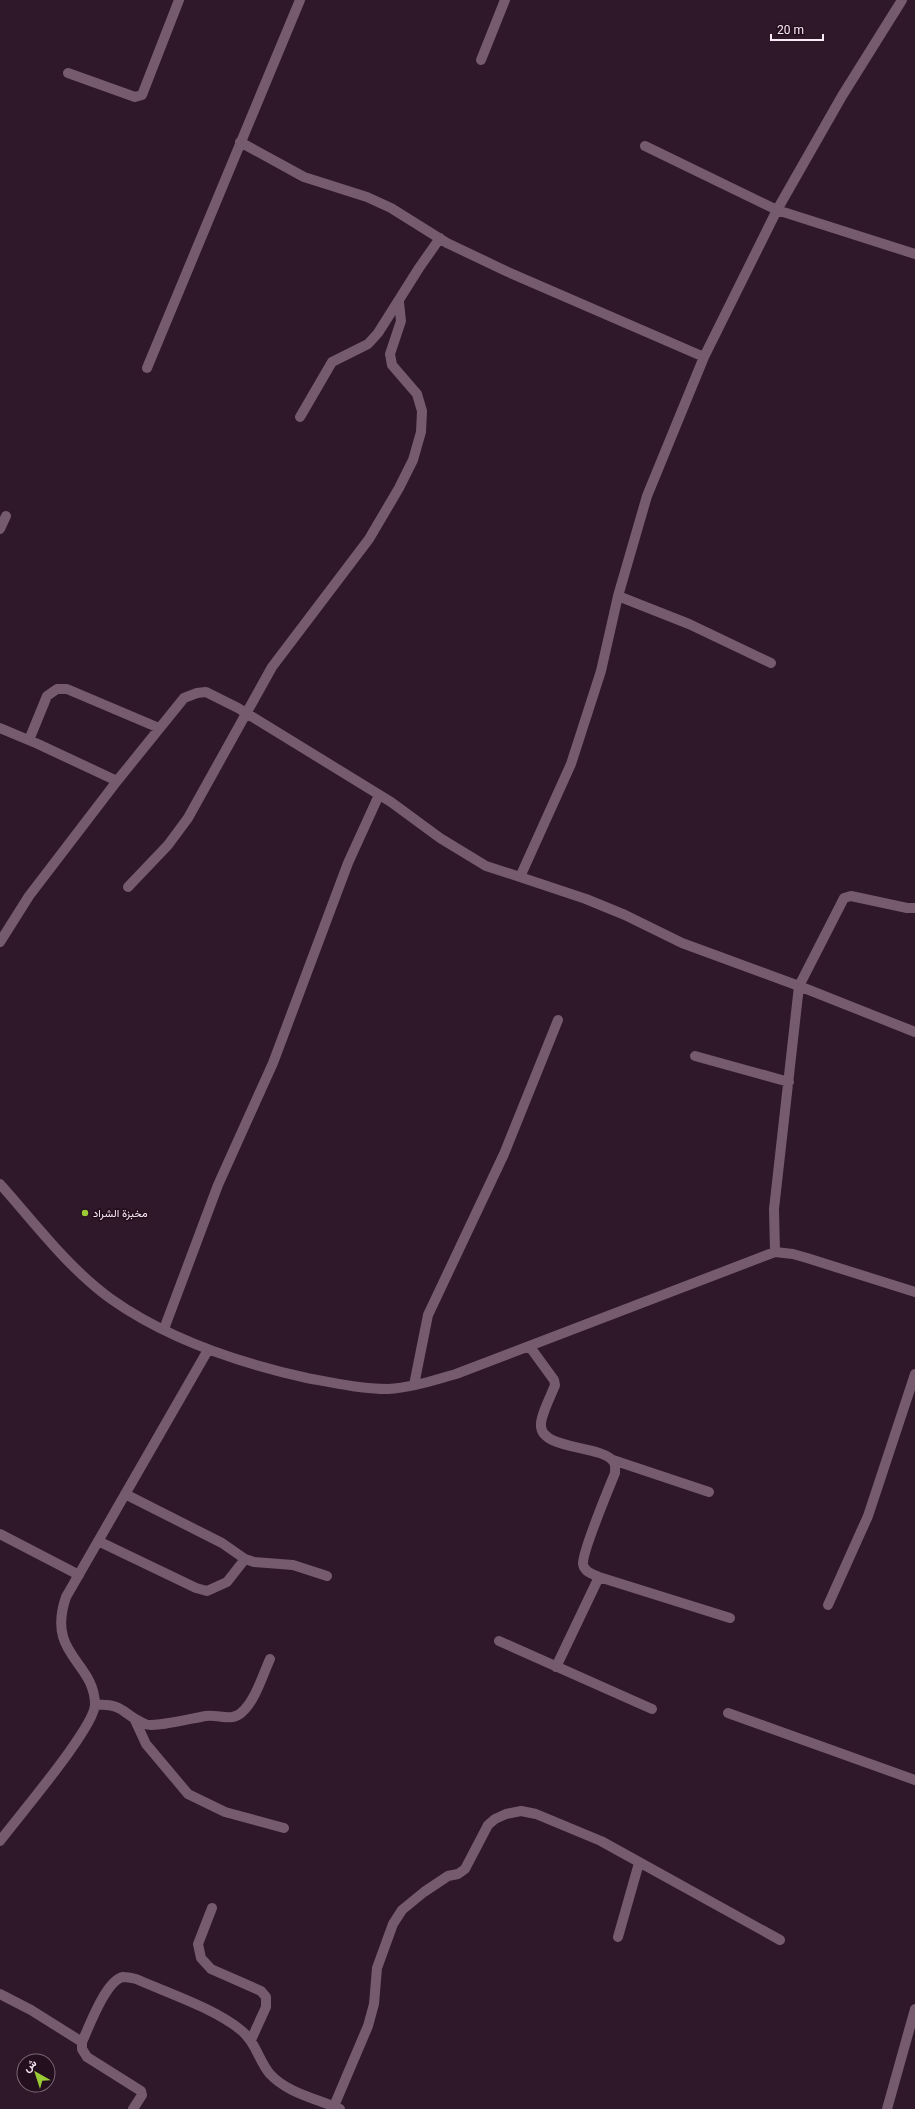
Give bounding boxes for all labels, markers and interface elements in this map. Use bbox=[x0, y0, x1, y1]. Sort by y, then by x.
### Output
scale bar bbox=[771, 16, 823, 42]
text: 20 m bbox=[777, 23, 804, 37]
place label: مخبزة الشراد bbox=[93, 1207, 148, 1220]
marker: مخبزة الشراد bbox=[80, 1208, 90, 1218]
north arrow bbox=[16, 2053, 56, 2093]
text: ش bbox=[21, 2056, 39, 2075]

